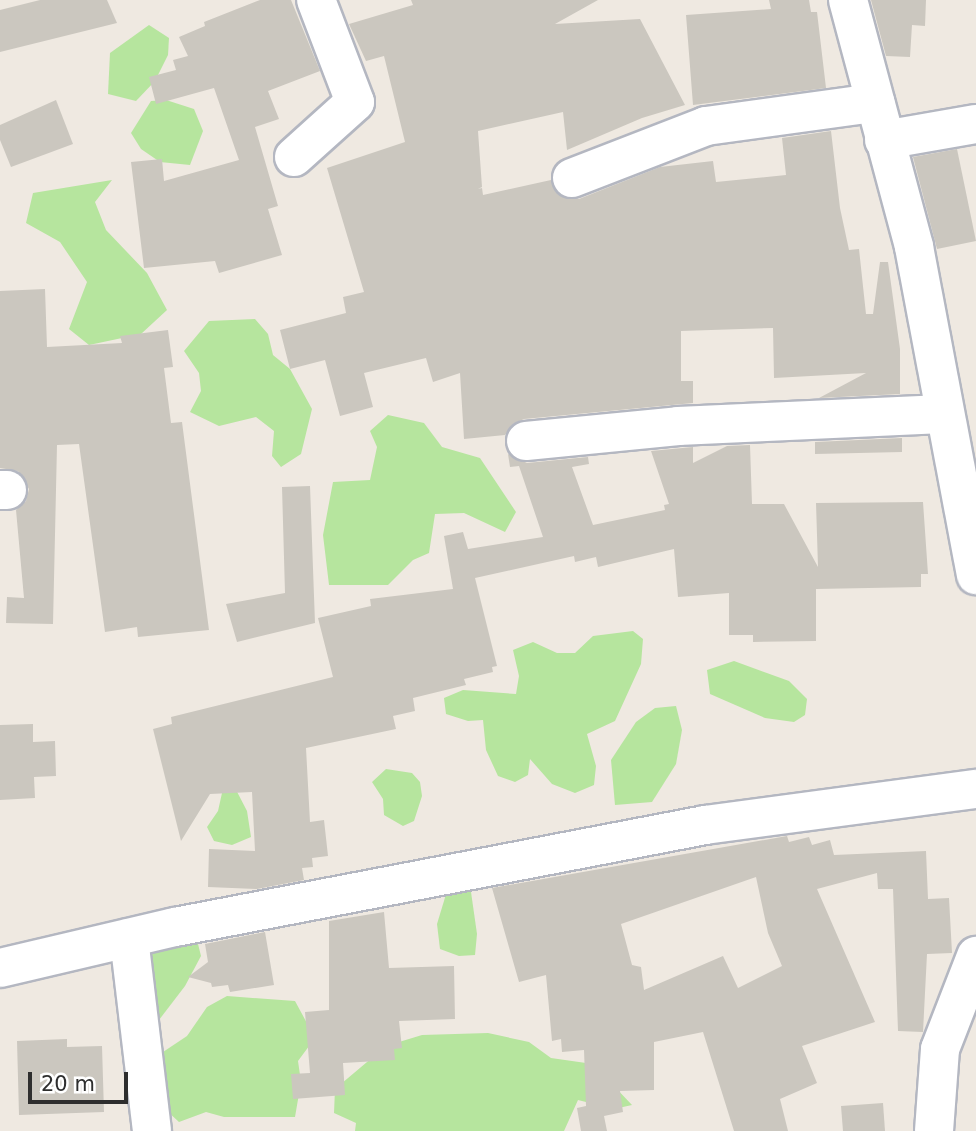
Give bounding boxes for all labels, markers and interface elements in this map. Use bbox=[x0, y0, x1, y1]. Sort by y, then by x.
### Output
scale bar bbox=[32, 1058, 131, 1102]
text: 20 m bbox=[41, 1072, 95, 1096]

